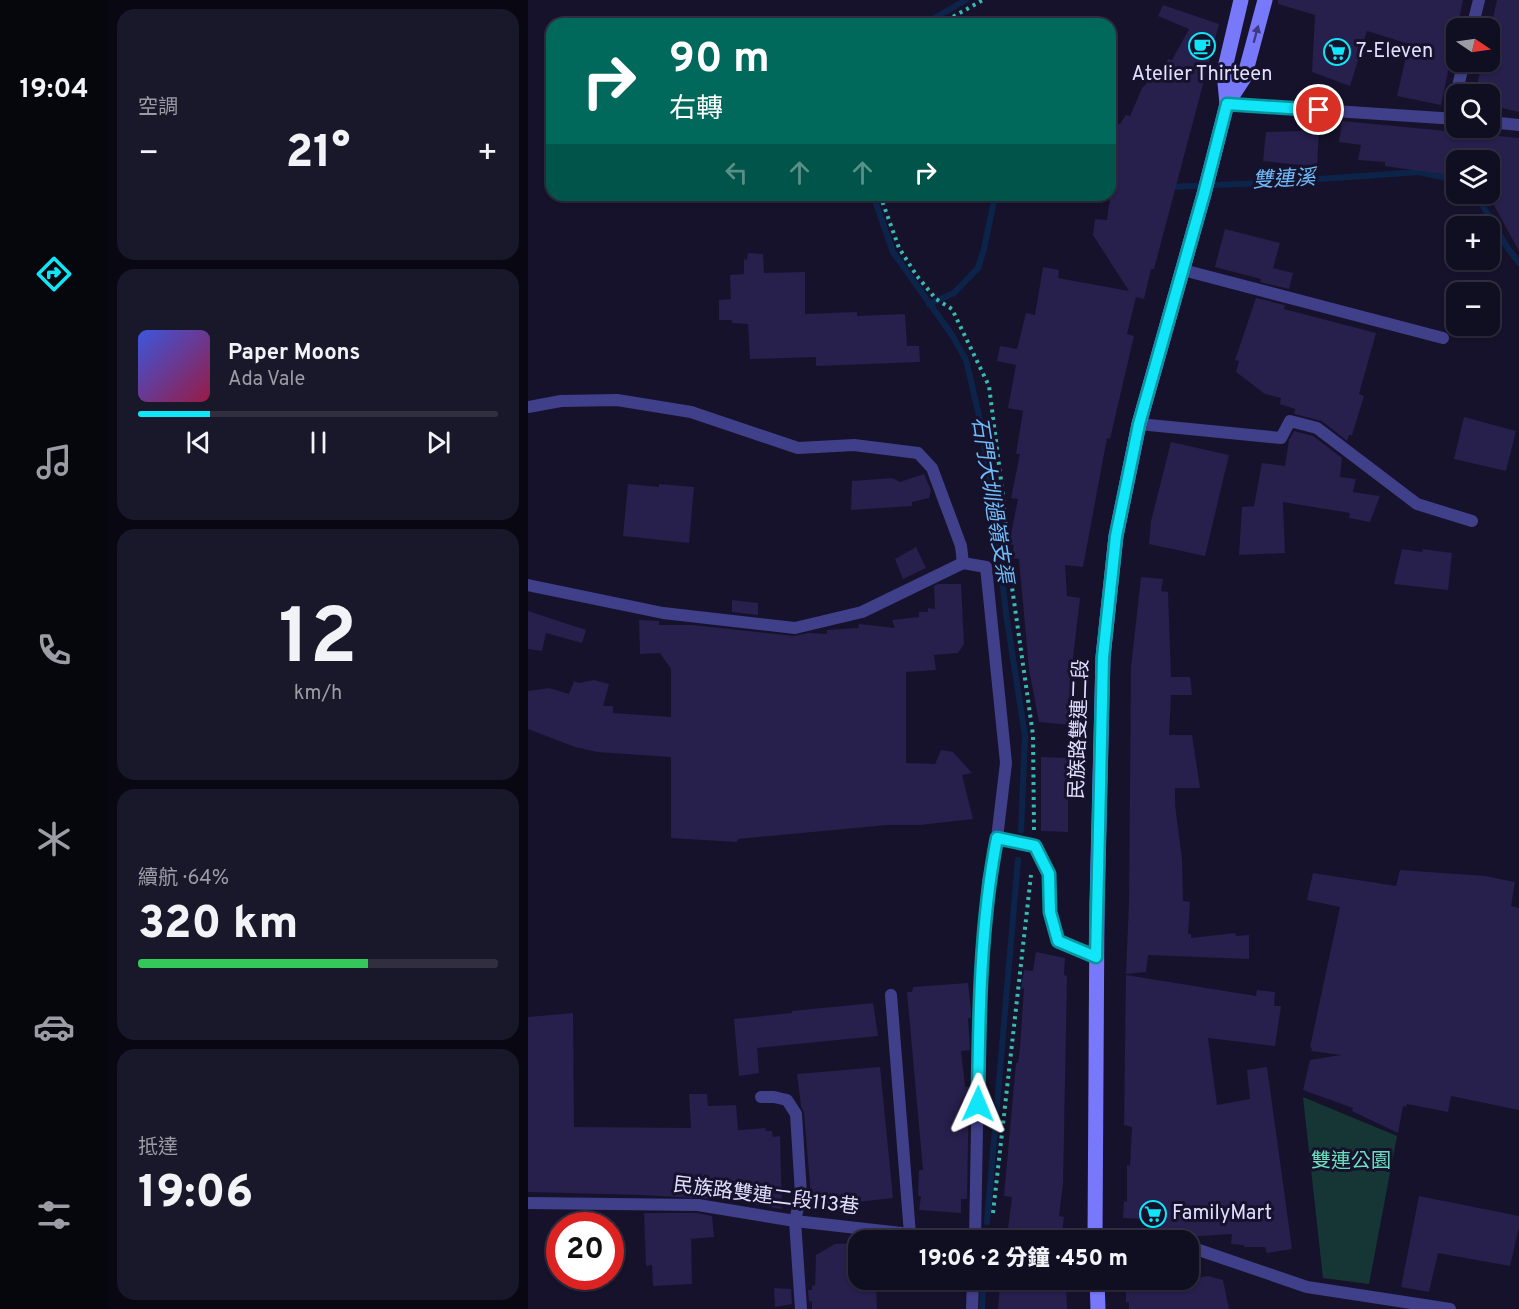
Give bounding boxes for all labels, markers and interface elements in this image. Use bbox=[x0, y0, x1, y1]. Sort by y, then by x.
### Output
north arrow bbox=[1446, 18, 1500, 72]
map controls bbox=[1446, 18, 1500, 336]
one-way arrow bbox=[1251, 25, 1261, 43]
cafe icon: Atelier Thirteen bbox=[1187, 31, 1217, 61]
text: 90 m bbox=[669, 34, 770, 87]
supermarket icon: 7-Eleven bbox=[1322, 37, 1352, 67]
place label: 7-Eleven bbox=[1356, 39, 1433, 65]
icon: right bbox=[570, 42, 648, 120]
place label: Atelier Thirteen bbox=[1131, 62, 1273, 88]
text: 19:04 bbox=[19, 73, 89, 107]
pin bbox=[1293, 84, 1344, 135]
button: search bbox=[1446, 84, 1500, 138]
text: 右轉 bbox=[669, 93, 723, 127]
icon: arrive bbox=[1302, 93, 1335, 126]
text: 空調 bbox=[138, 95, 178, 121]
text: 21° bbox=[286, 126, 350, 183]
text: − bbox=[138, 134, 159, 176]
text: + bbox=[477, 134, 498, 176]
button: layers bbox=[1446, 150, 1500, 204]
icon: left bbox=[720, 156, 753, 189]
icon: ahead bbox=[783, 156, 816, 189]
icon: ahead bbox=[846, 156, 879, 189]
icon: right bbox=[909, 156, 942, 189]
water label: 雙連溪 bbox=[1252, 165, 1319, 195]
button: + bbox=[1446, 216, 1500, 270]
icon: directions bbox=[33, 253, 75, 295]
button: − bbox=[1446, 282, 1500, 336]
text: Paper Moons bbox=[228, 340, 360, 367]
text: Ada Vale bbox=[228, 367, 305, 393]
water label: 石門大圳過嶺支渠 bbox=[965, 415, 1018, 588]
icon: previous bbox=[182, 426, 215, 459]
icon: pause bbox=[302, 426, 335, 459]
icon: next bbox=[422, 426, 455, 459]
icon: music bbox=[33, 441, 75, 483]
text: 12 bbox=[279, 592, 357, 691]
icon: phone bbox=[33, 629, 75, 671]
street label: 民族路雙連二段 bbox=[1065, 659, 1095, 799]
text: km/h bbox=[294, 681, 342, 707]
icon: climate bbox=[33, 818, 75, 860]
text: 續航 · 64% bbox=[138, 866, 229, 892]
text: 320 km bbox=[138, 897, 298, 954]
icon: car bbox=[33, 1006, 75, 1048]
position arrow bbox=[946, 1072, 1010, 1136]
text: 抵達 bbox=[138, 1135, 178, 1161]
park label: 雙連公園 bbox=[1311, 1149, 1391, 1175]
text: 19:06 bbox=[138, 1166, 253, 1223]
street label: 民族路雙連二段113巷 bbox=[672, 1173, 860, 1221]
icon: filters bbox=[33, 1194, 75, 1236]
supermarket icon: FamilyMart bbox=[1138, 1199, 1168, 1229]
place label: FamilyMart bbox=[1172, 1201, 1272, 1227]
speed limit sign: 20 bbox=[546, 1212, 624, 1290]
text: 19:06 · 2 分鐘 · 450 m bbox=[919, 1246, 1128, 1273]

